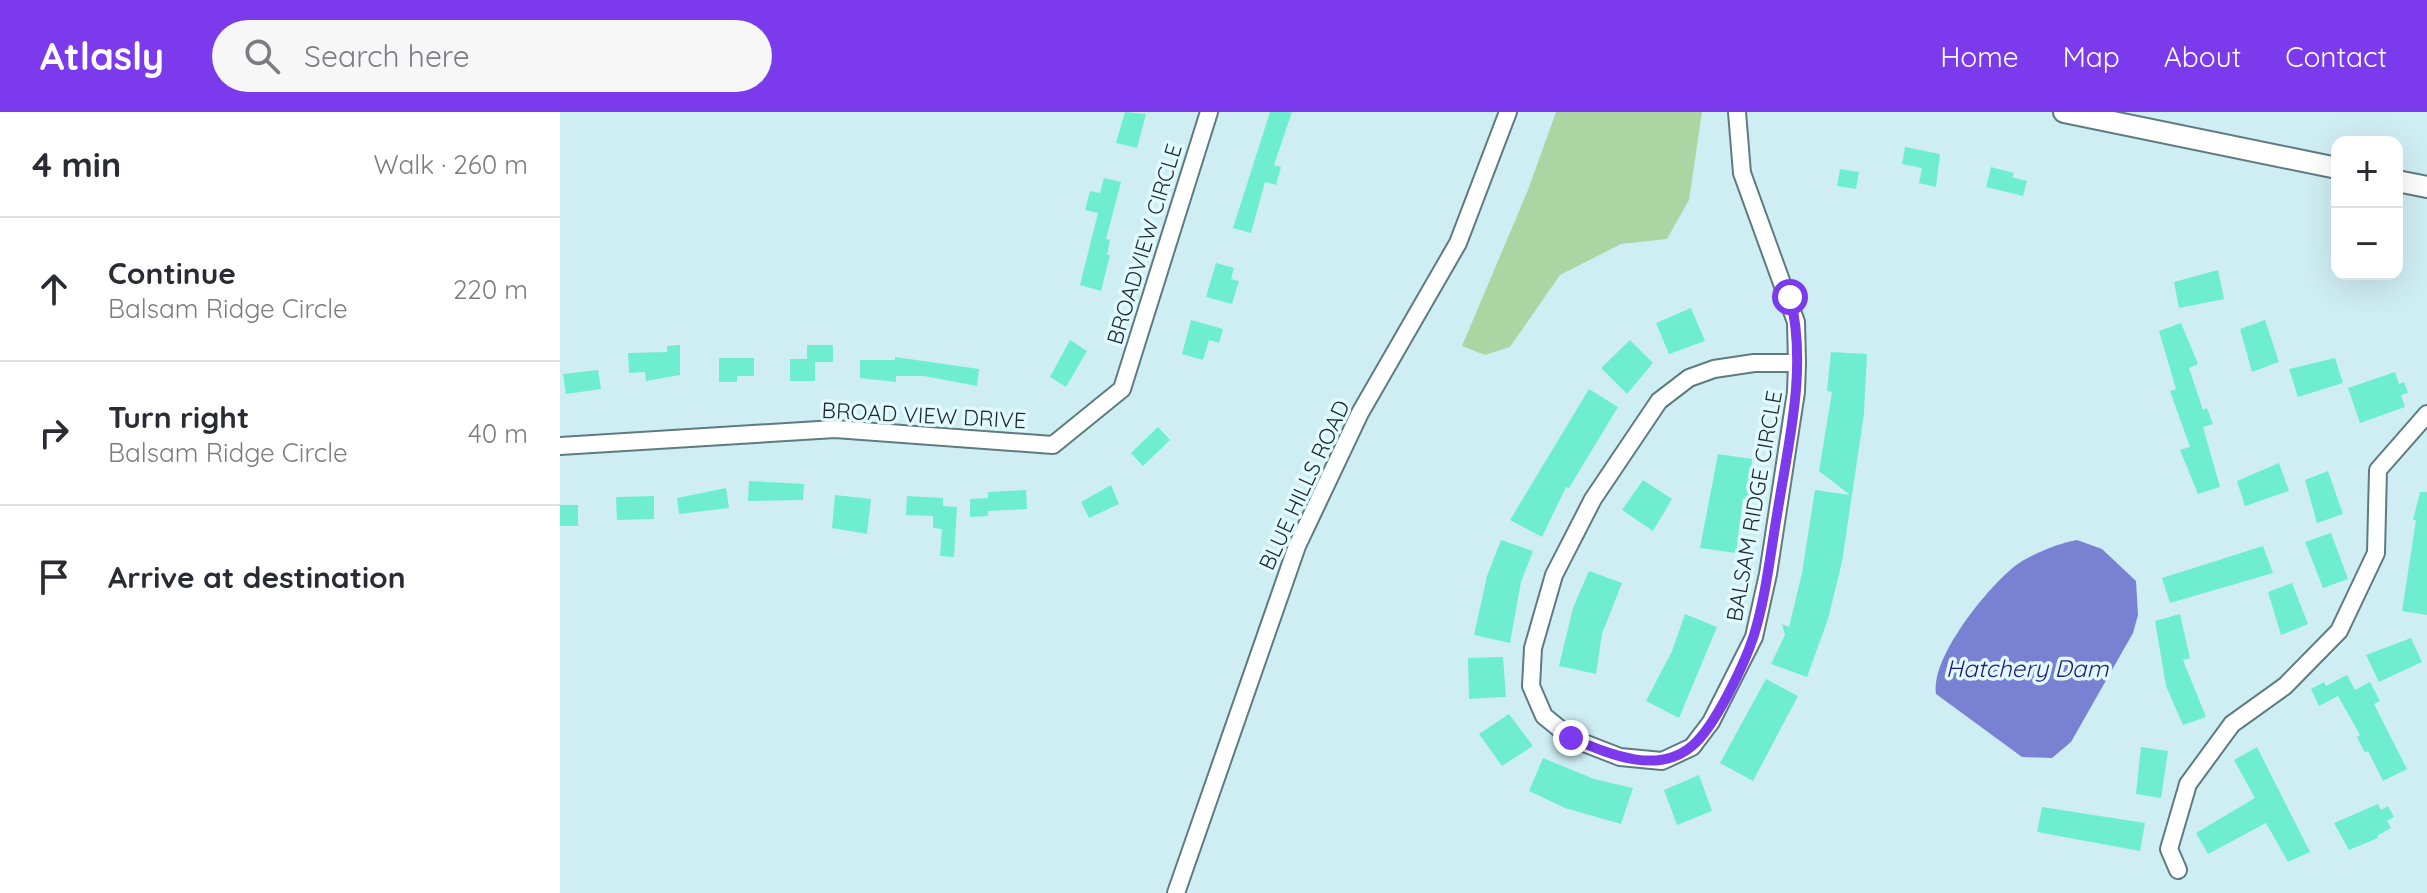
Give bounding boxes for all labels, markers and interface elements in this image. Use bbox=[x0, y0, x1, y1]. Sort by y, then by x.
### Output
search box bbox=[212, 20, 772, 92]
text: Atlasly bbox=[40, 32, 164, 80]
icon: search bbox=[240, 34, 284, 78]
text: Search here bbox=[304, 37, 470, 75]
text: Home bbox=[1940, 39, 2019, 74]
text: Map bbox=[2063, 39, 2120, 74]
text: About bbox=[2164, 39, 2241, 74]
text: Contact bbox=[2285, 39, 2387, 74]
map controls bbox=[2331, 136, 2403, 280]
button: + bbox=[2331, 136, 2403, 208]
street label: BROADVIEW CIRCLE bbox=[1100, 140, 1188, 348]
text: 4 min bbox=[32, 143, 121, 186]
text: Walk · 260 m bbox=[374, 148, 528, 181]
button: − bbox=[2331, 208, 2403, 280]
text: Continue bbox=[108, 254, 236, 292]
icon: ahead bbox=[32, 267, 76, 311]
text: 220 m bbox=[453, 273, 528, 306]
route start bbox=[1772, 279, 1808, 315]
text: Balsam Ridge Circle bbox=[108, 292, 348, 325]
street label: BALSAM RIDGE CIRCLE bbox=[1720, 388, 1788, 624]
street label: BROAD VIEW DRIVE bbox=[821, 396, 1027, 434]
street label: BLUE HILLS ROAD bbox=[1252, 396, 1356, 574]
text: Turn right bbox=[108, 398, 249, 436]
icon: right bbox=[32, 411, 76, 455]
text: 40 m bbox=[468, 417, 528, 450]
text: Balsam Ridge Circle bbox=[108, 436, 348, 469]
icon: arrive bbox=[32, 555, 76, 599]
text: Arrive at destination bbox=[108, 558, 406, 596]
water label: Hatchery Dam bbox=[1946, 653, 2109, 683]
route end bbox=[1553, 720, 1589, 756]

